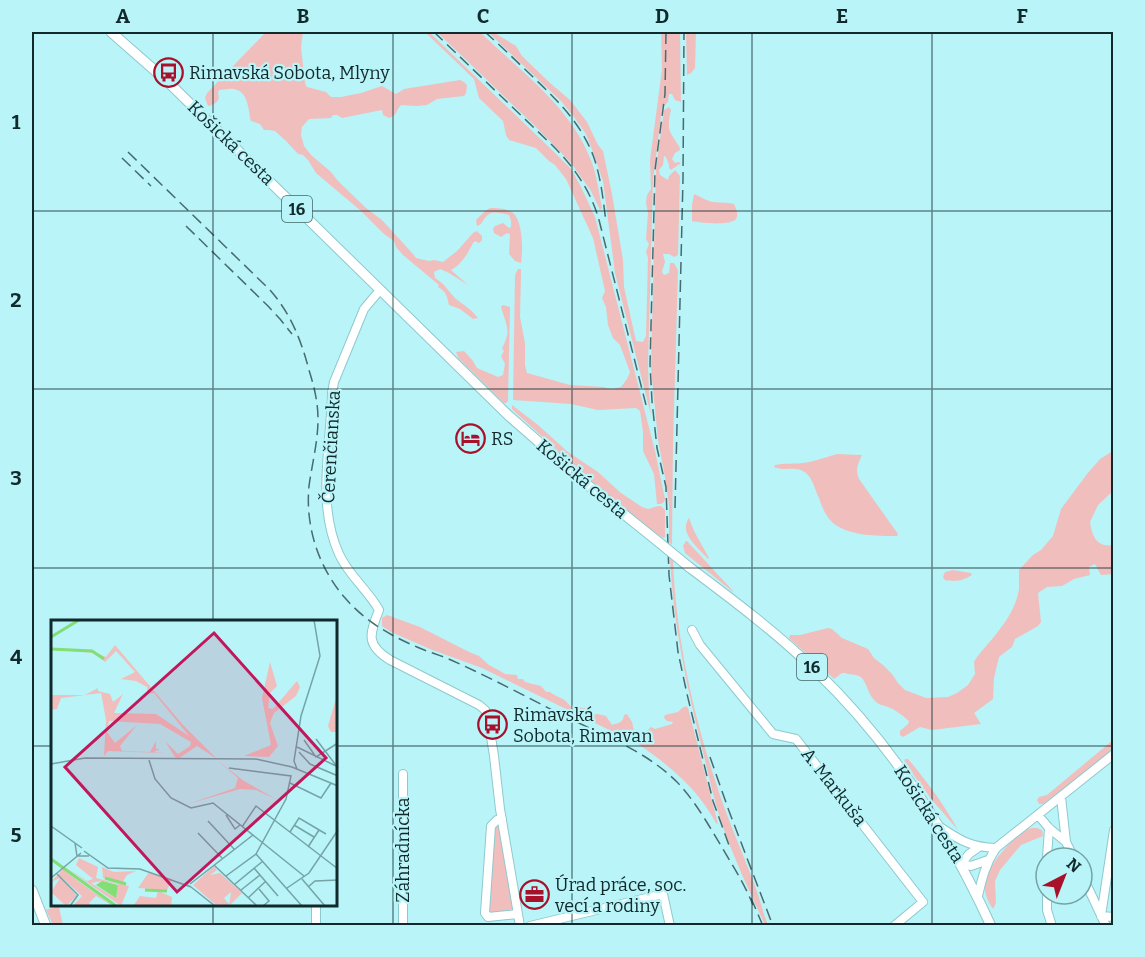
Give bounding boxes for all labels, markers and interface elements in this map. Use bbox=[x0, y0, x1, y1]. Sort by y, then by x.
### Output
text: A bbox=[116, 4, 131, 28]
text: B bbox=[297, 4, 310, 28]
text: C bbox=[477, 4, 489, 28]
text: D bbox=[655, 4, 669, 28]
text: E bbox=[836, 4, 848, 28]
text: F bbox=[1016, 4, 1028, 28]
bus stop icon: Rimavská Sobota, Mlyny bbox=[152, 57, 184, 89]
place label: Rimavská Sobota, Mlyny bbox=[189, 62, 390, 84]
street label: Košická cesta bbox=[183, 96, 279, 190]
text: 1 bbox=[12, 110, 21, 134]
road number: 16 bbox=[282, 196, 312, 222]
text: 2 bbox=[10, 288, 22, 312]
street label: Čerenčianska bbox=[317, 390, 345, 504]
hotel icon: RS bbox=[454, 423, 486, 455]
place label: RS bbox=[491, 428, 514, 450]
street label: Košická cesta bbox=[532, 435, 632, 524]
text: 3 bbox=[10, 466, 22, 490]
inset map bbox=[51, 620, 338, 906]
text: 4 bbox=[10, 645, 22, 669]
road number: 16 bbox=[797, 654, 827, 680]
place label: Rimavská Sobota, Rimavan bbox=[513, 704, 653, 747]
bus stop icon: Rimavská Sobota, Rimavan bbox=[476, 709, 508, 741]
street label: A. Markuša bbox=[797, 743, 872, 831]
street label: Košická cesta bbox=[889, 761, 969, 867]
street label: Záhradnícka bbox=[392, 797, 414, 903]
text: 5 bbox=[11, 823, 22, 847]
north arrow bbox=[1034, 846, 1094, 906]
text: N bbox=[1063, 854, 1085, 876]
place label: Úrad práce, soc. vecí a rodiny bbox=[554, 873, 686, 917]
office icon: Úrad práce, soc. vecí a rodiny bbox=[518, 879, 550, 911]

